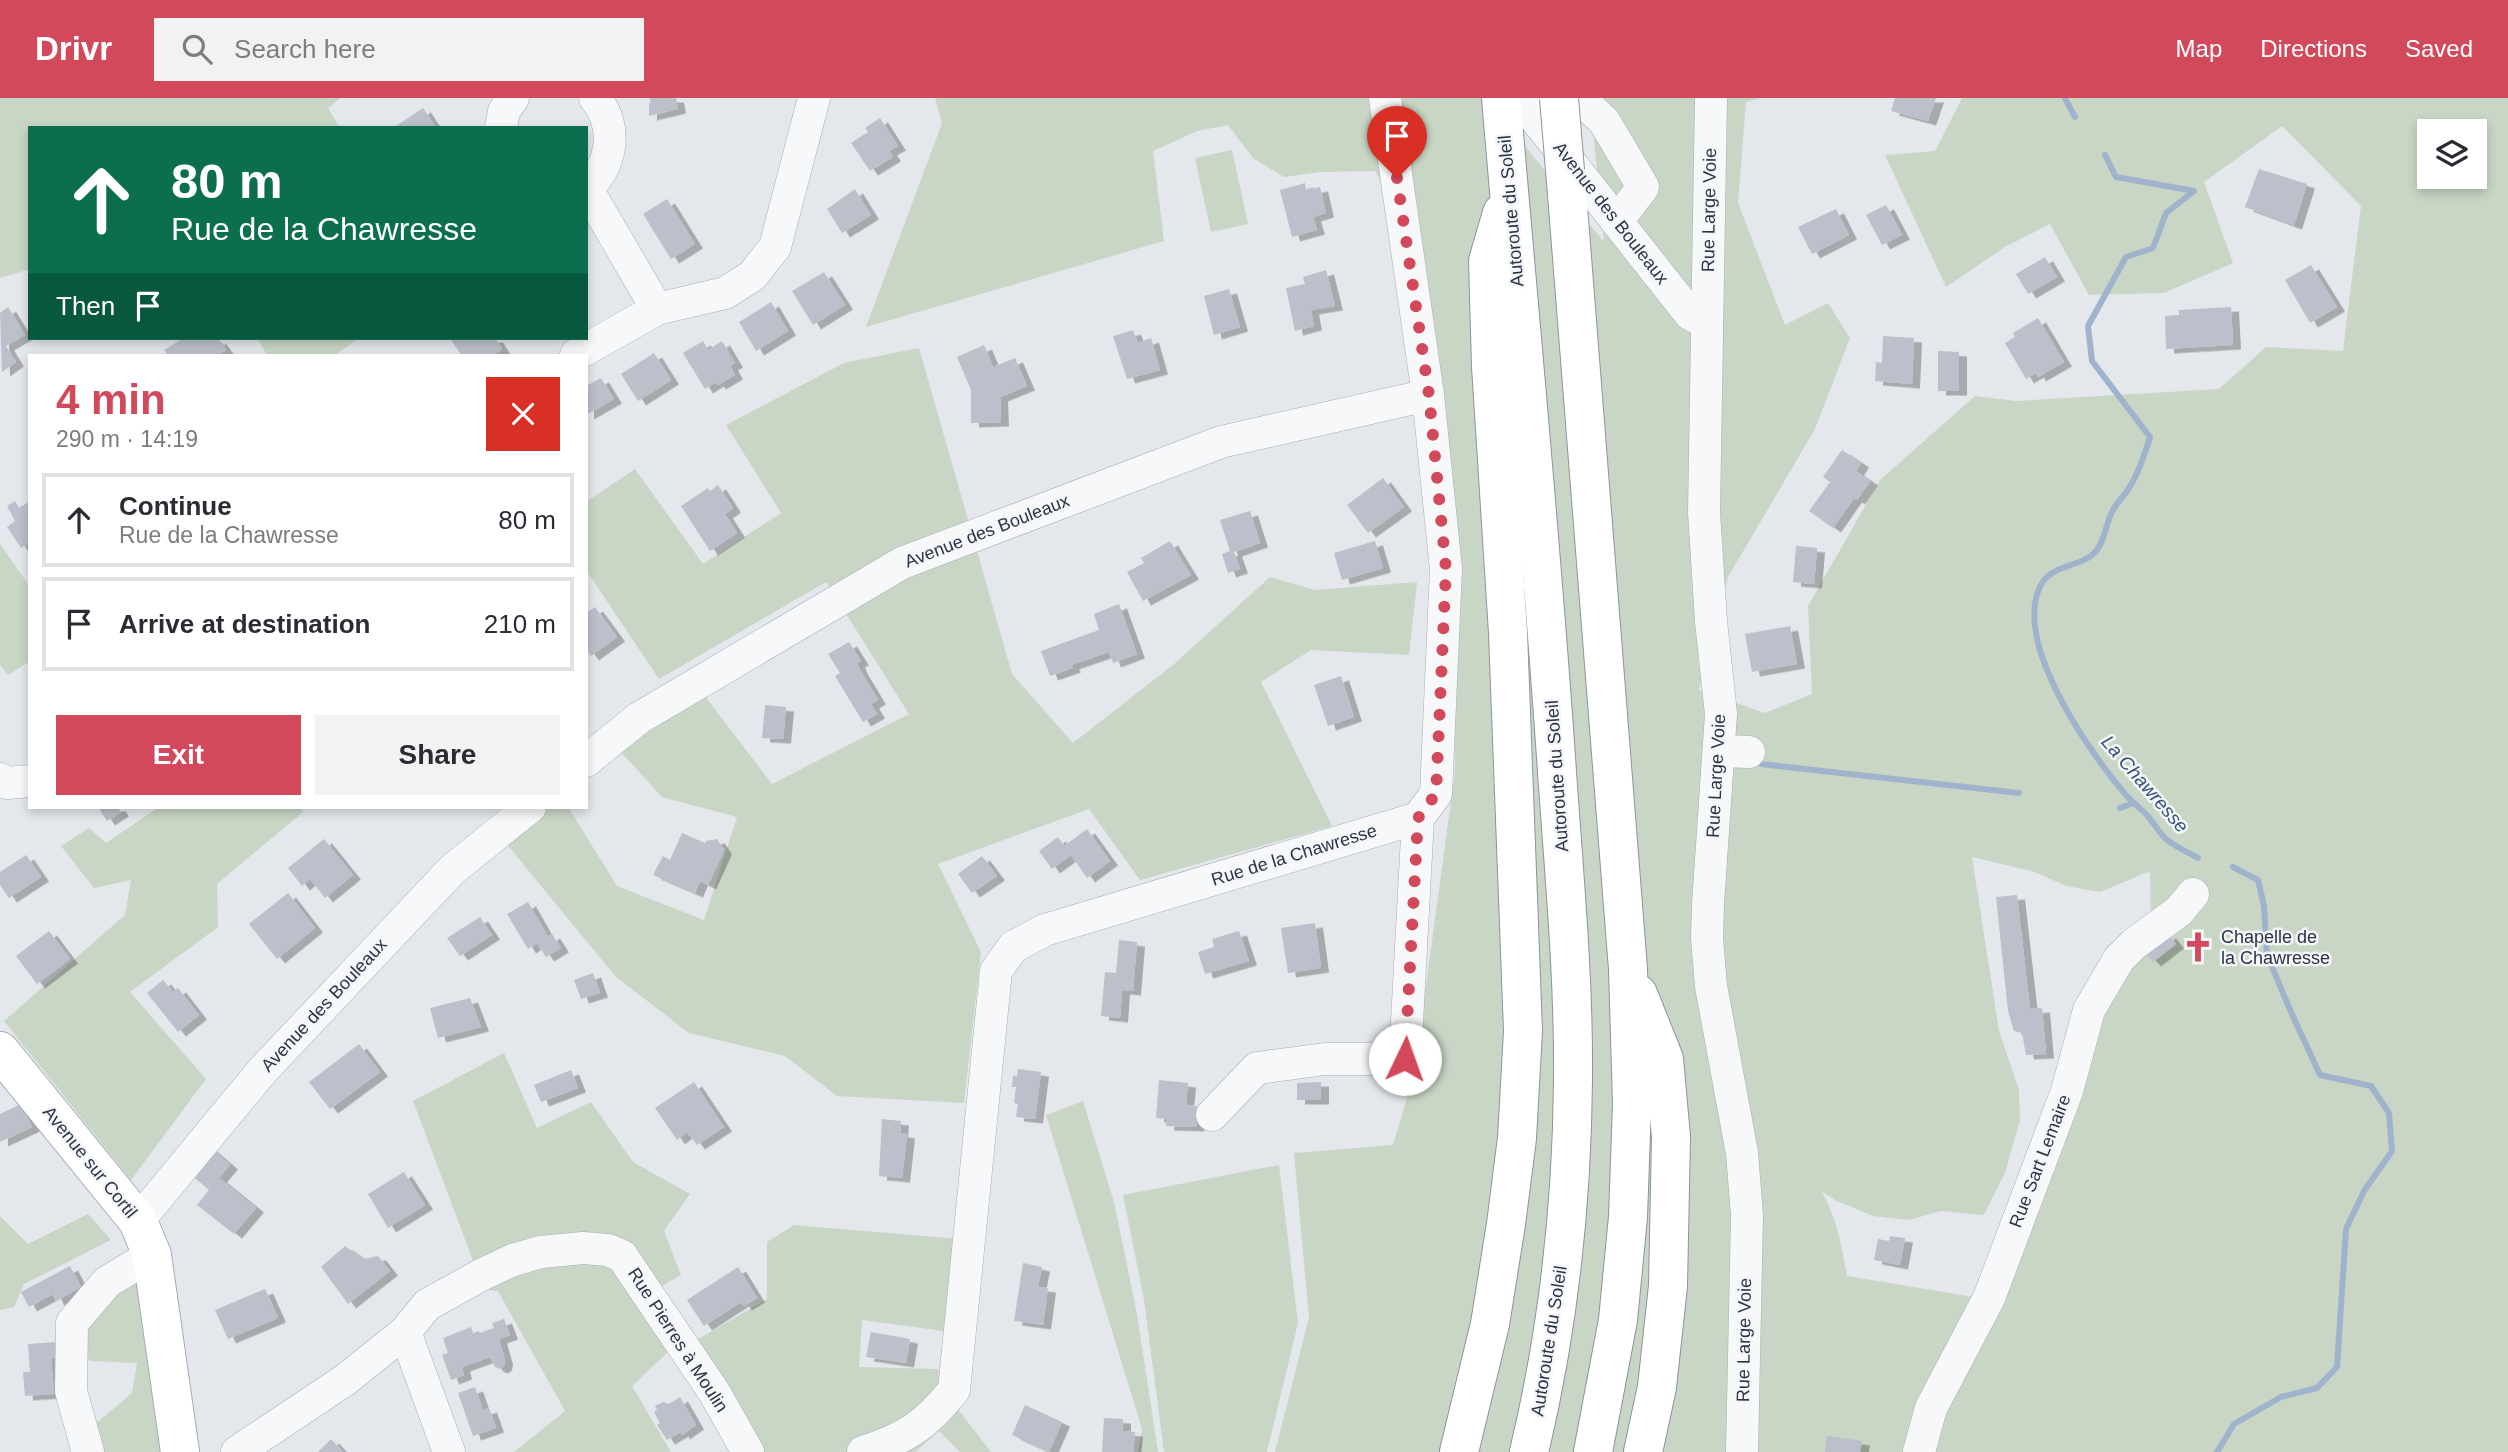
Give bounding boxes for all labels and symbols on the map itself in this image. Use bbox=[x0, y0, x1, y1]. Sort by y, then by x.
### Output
pin bbox=[1367, 106, 1427, 178]
street label: Autoroute du Soleil bbox=[1494, 134, 1528, 288]
street label: Avenue des Bouleaux bbox=[1549, 138, 1673, 288]
street label: Rue Large Voie bbox=[1698, 148, 1720, 272]
street label: Avenue des Bouleaux bbox=[902, 490, 1072, 572]
street label: Autoroute du Soleil bbox=[1542, 699, 1572, 853]
street label: Rue Large Voie bbox=[1703, 714, 1729, 838]
water label: La Chawresse bbox=[2097, 731, 2193, 837]
street label: Rue de la Chawresse bbox=[1209, 820, 1379, 890]
place label: Chapelle de la Chawresse bbox=[2221, 927, 2330, 968]
church icon: Chapelle de la Chawresse bbox=[2181, 930, 2215, 964]
street label: Avenue des Bouleaux bbox=[257, 934, 391, 1076]
position arrow bbox=[1368, 1022, 1442, 1096]
street label: Rue Sart Lemaire bbox=[2005, 1092, 2075, 1230]
street label: Avenue sur Cortil bbox=[39, 1102, 141, 1222]
street label: Rue Pierres à Moulin bbox=[624, 1264, 732, 1416]
street label: Autoroute du Soleil bbox=[1527, 1264, 1571, 1418]
street label: Rue Large Voie bbox=[1733, 1278, 1755, 1402]

